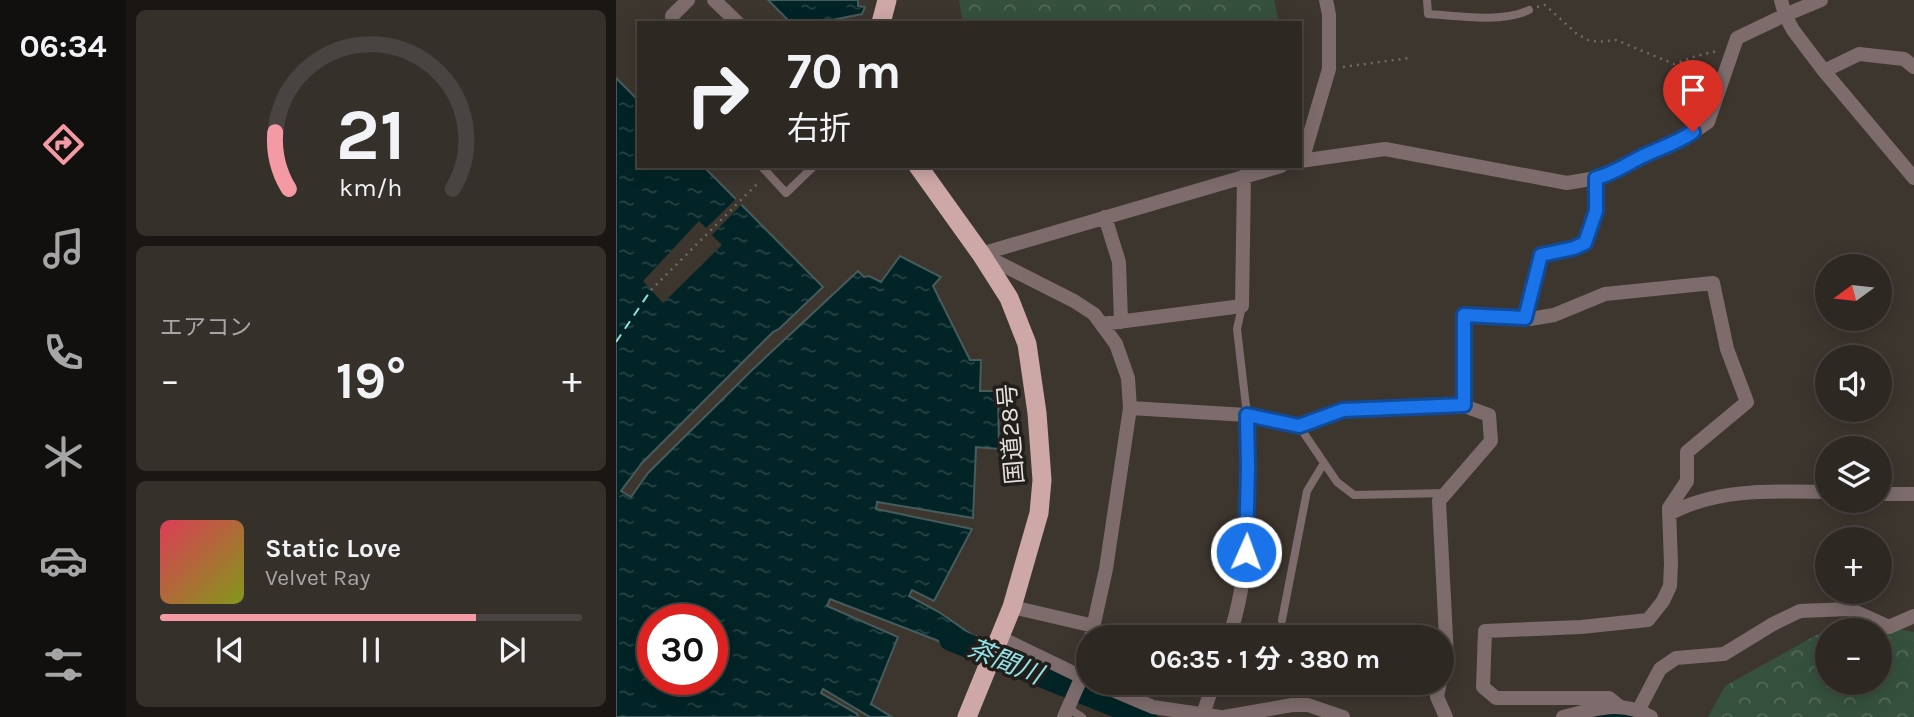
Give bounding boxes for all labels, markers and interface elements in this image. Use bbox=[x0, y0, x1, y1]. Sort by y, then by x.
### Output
text: 06:34 bbox=[19, 28, 107, 65]
text: 70 m bbox=[787, 43, 901, 100]
icon: right bbox=[672, 49, 763, 140]
pin bbox=[1663, 60, 1723, 132]
icon: arrive bbox=[1674, 71, 1712, 109]
text: 21 bbox=[336, 92, 406, 177]
text: 右折 bbox=[787, 110, 851, 147]
icon: directions bbox=[39, 120, 88, 169]
text: km/h bbox=[339, 173, 403, 202]
icon: music bbox=[39, 224, 88, 273]
north arrow bbox=[1815, 254, 1892, 331]
map controls bbox=[1815, 254, 1892, 695]
text: エアコン bbox=[160, 314, 252, 341]
icon: phone bbox=[39, 328, 88, 377]
button: sound bbox=[1815, 345, 1892, 422]
text: 19° bbox=[336, 350, 406, 411]
text: − bbox=[160, 358, 180, 403]
text: + bbox=[562, 358, 582, 403]
street label: 国道28号 bbox=[993, 383, 1029, 485]
icon: climate bbox=[39, 432, 88, 481]
button: layers bbox=[1815, 436, 1892, 513]
position arrow bbox=[1209, 515, 1283, 589]
button: + bbox=[1815, 527, 1892, 604]
text: Static Love bbox=[265, 533, 401, 564]
icon: car bbox=[39, 536, 88, 585]
text: Velvet Ray bbox=[265, 564, 370, 591]
speed limit sign: 30 bbox=[637, 604, 728, 695]
button: − bbox=[1815, 618, 1892, 695]
icon: previous bbox=[211, 631, 249, 669]
icon: pause bbox=[352, 631, 390, 669]
icon: next bbox=[493, 631, 531, 669]
water label: 茶間川 bbox=[963, 632, 1050, 692]
icon: filters bbox=[39, 640, 88, 689]
text: 06:35 · 1 分 · 380 m bbox=[1150, 644, 1380, 675]

